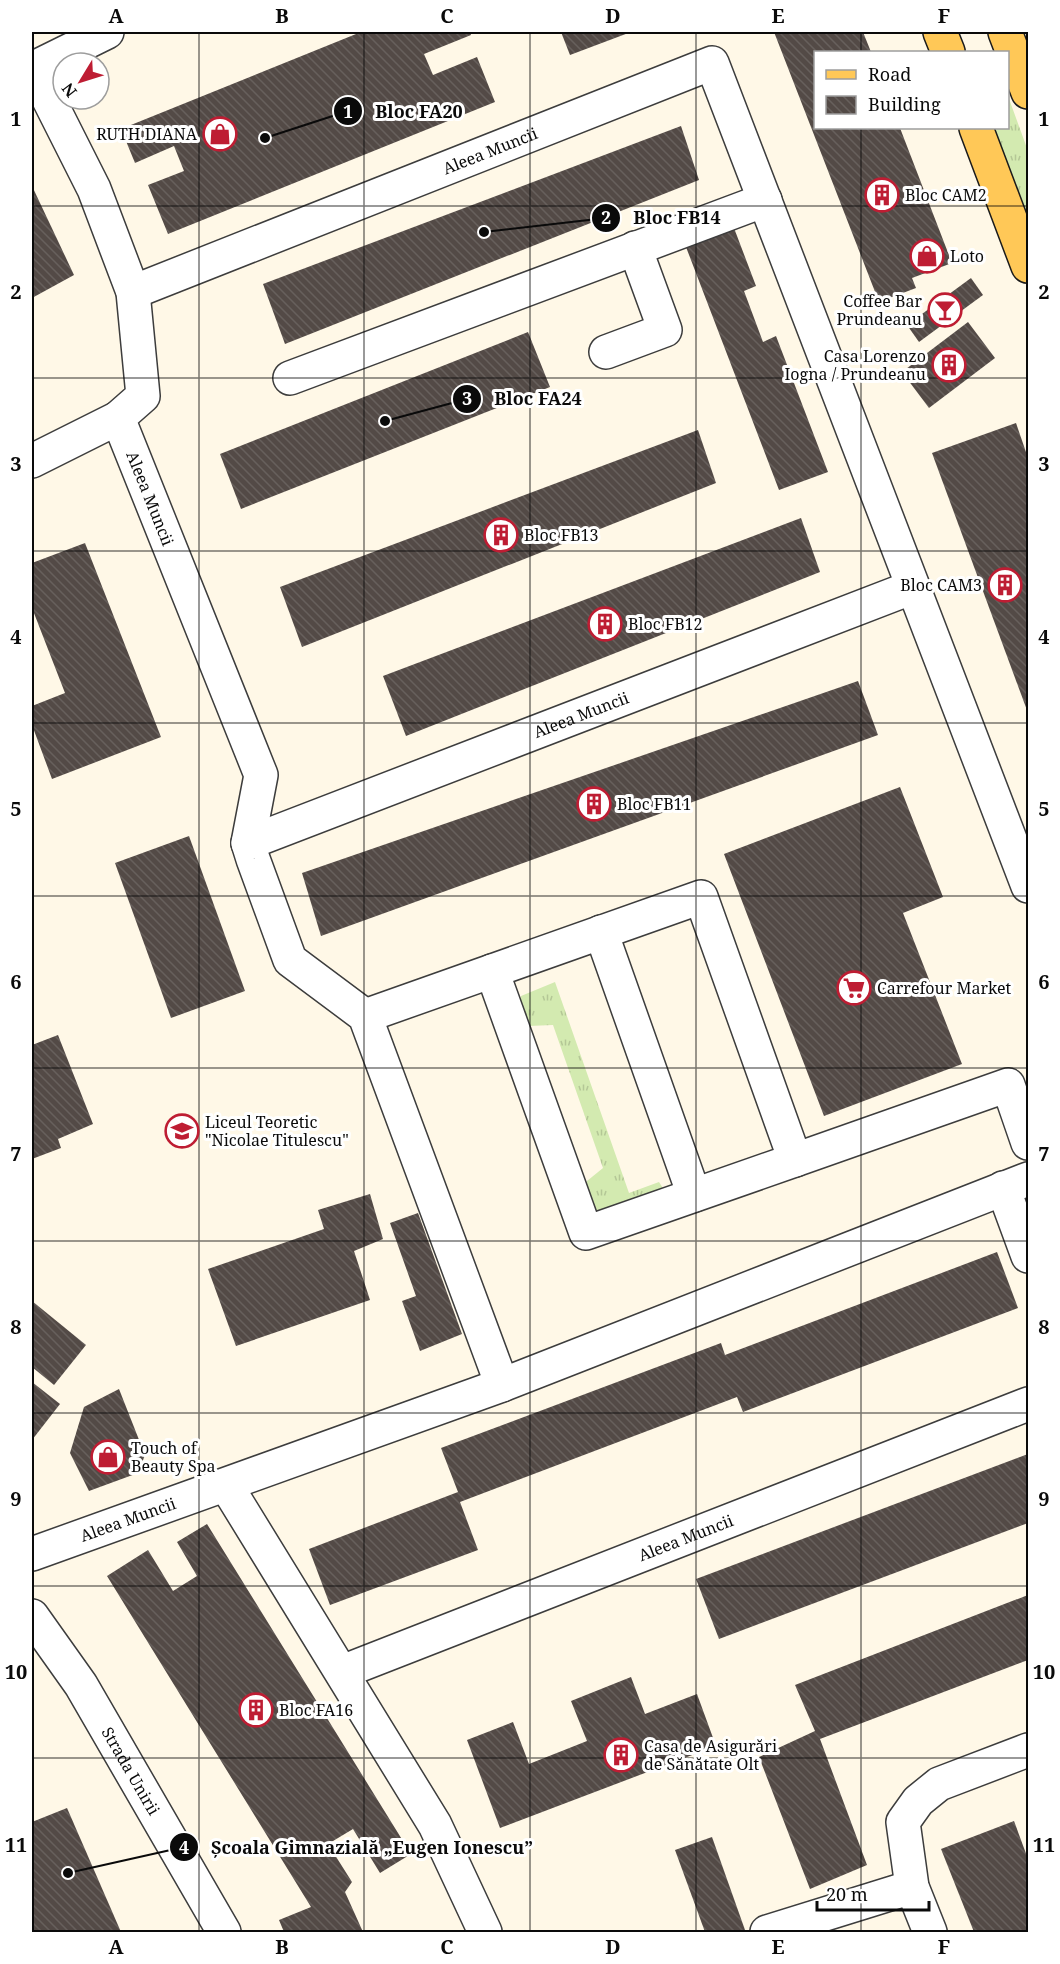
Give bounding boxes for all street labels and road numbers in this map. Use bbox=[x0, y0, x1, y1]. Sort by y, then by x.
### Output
street label: Aleea Muncii bbox=[439, 122, 541, 179]
street label: Aleea Muncii bbox=[121, 448, 179, 549]
street label: Aleea Muncii bbox=[530, 686, 632, 743]
street label: Aleea Muncii bbox=[77, 1492, 179, 1547]
street label: Aleea Muncii bbox=[635, 1509, 736, 1566]
street label: Strada Unirii bbox=[97, 1723, 165, 1819]

